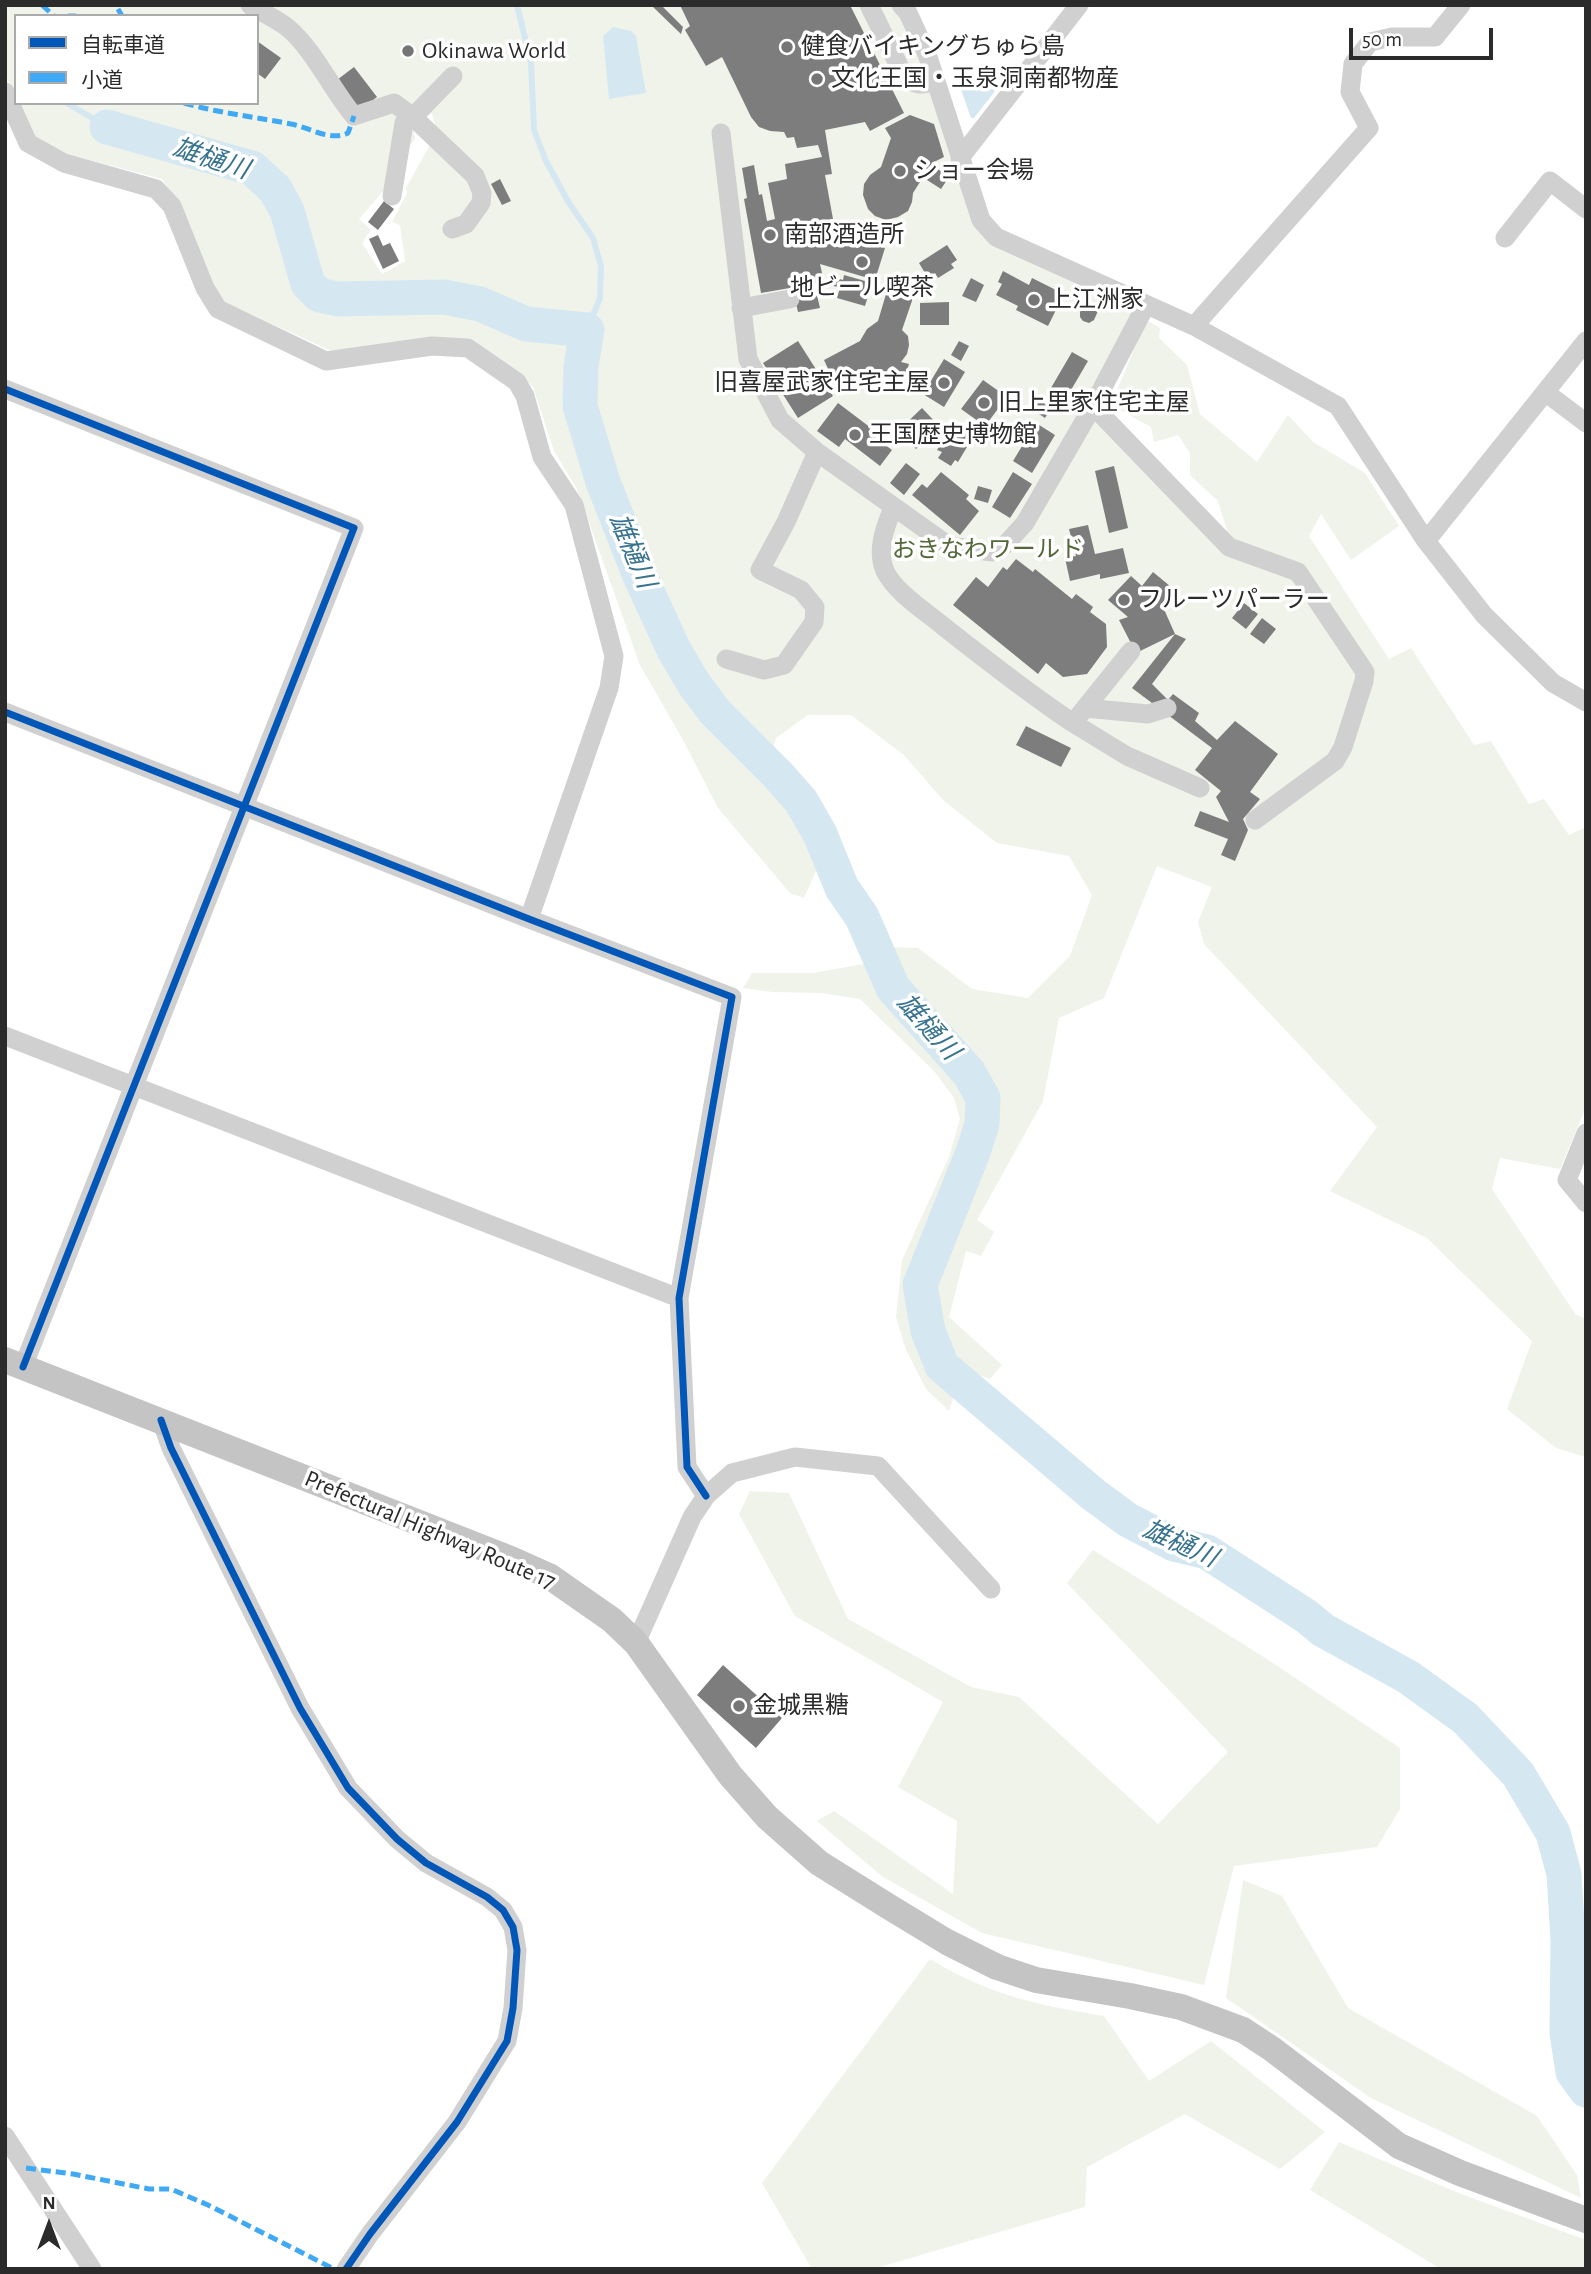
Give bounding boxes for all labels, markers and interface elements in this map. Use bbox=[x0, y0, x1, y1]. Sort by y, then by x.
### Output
legend bbox=[14, 14, 259, 105]
scale bar bbox=[1353, 14, 1496, 58]
text: 50 m bbox=[1362, 29, 1402, 50]
place label: 健食バイキングちゅら島 bbox=[801, 33, 1065, 61]
text: 自転車道 bbox=[81, 35, 165, 56]
place label: Okinawa World bbox=[422, 37, 566, 65]
marker: 健食バイキングちゅら島 bbox=[779, 39, 795, 55]
marker: Okinawa World bbox=[400, 43, 416, 59]
place label: 文化王国・玉泉洞南都物産 bbox=[831, 65, 1119, 93]
text: 小道 bbox=[81, 70, 123, 91]
marker: 文化王国・玉泉洞南都物産 bbox=[809, 71, 825, 87]
water label: 雄樋川 bbox=[169, 132, 253, 186]
place label: ショー会場 bbox=[914, 157, 1034, 185]
marker: ショー会場 bbox=[892, 163, 908, 179]
place label: 南部酒造所 bbox=[784, 221, 904, 249]
marker: 南部酒造所 bbox=[762, 227, 778, 243]
marker: 地ビール喫茶 bbox=[854, 254, 870, 270]
place label: 地ビール喫茶 bbox=[790, 274, 934, 302]
place label: 上江洲家 bbox=[1048, 286, 1144, 314]
marker: 上江洲家 bbox=[1026, 292, 1042, 308]
place label: 旧喜屋武家住宅主屋 bbox=[714, 369, 930, 397]
marker: 旧喜屋武家住宅主屋 bbox=[936, 375, 952, 391]
place label: 旧上里家住宅主屋 bbox=[998, 389, 1190, 417]
marker: 旧上里家住宅主屋 bbox=[976, 395, 992, 411]
place label: 王国歴史博物館 bbox=[869, 421, 1037, 449]
marker: 王国歴史博物館 bbox=[847, 427, 863, 443]
water label: 雄樋川 bbox=[602, 509, 662, 593]
park label: おきなわワールド bbox=[892, 536, 1084, 564]
place label: フルーツパーラー bbox=[1138, 586, 1330, 614]
marker: フルーツパーラー bbox=[1116, 592, 1132, 608]
water label: 雄樋川 bbox=[890, 988, 966, 1066]
street label: Prefectural Highway Route 17 bbox=[300, 1464, 560, 1596]
water label: 雄樋川 bbox=[1138, 1514, 1222, 1574]
place label: 金城黒糖 bbox=[753, 1692, 849, 1720]
marker: 金城黒糖 bbox=[731, 1698, 747, 1714]
north arrow bbox=[14, 2190, 84, 2260]
text: N bbox=[42, 2194, 56, 2213]

